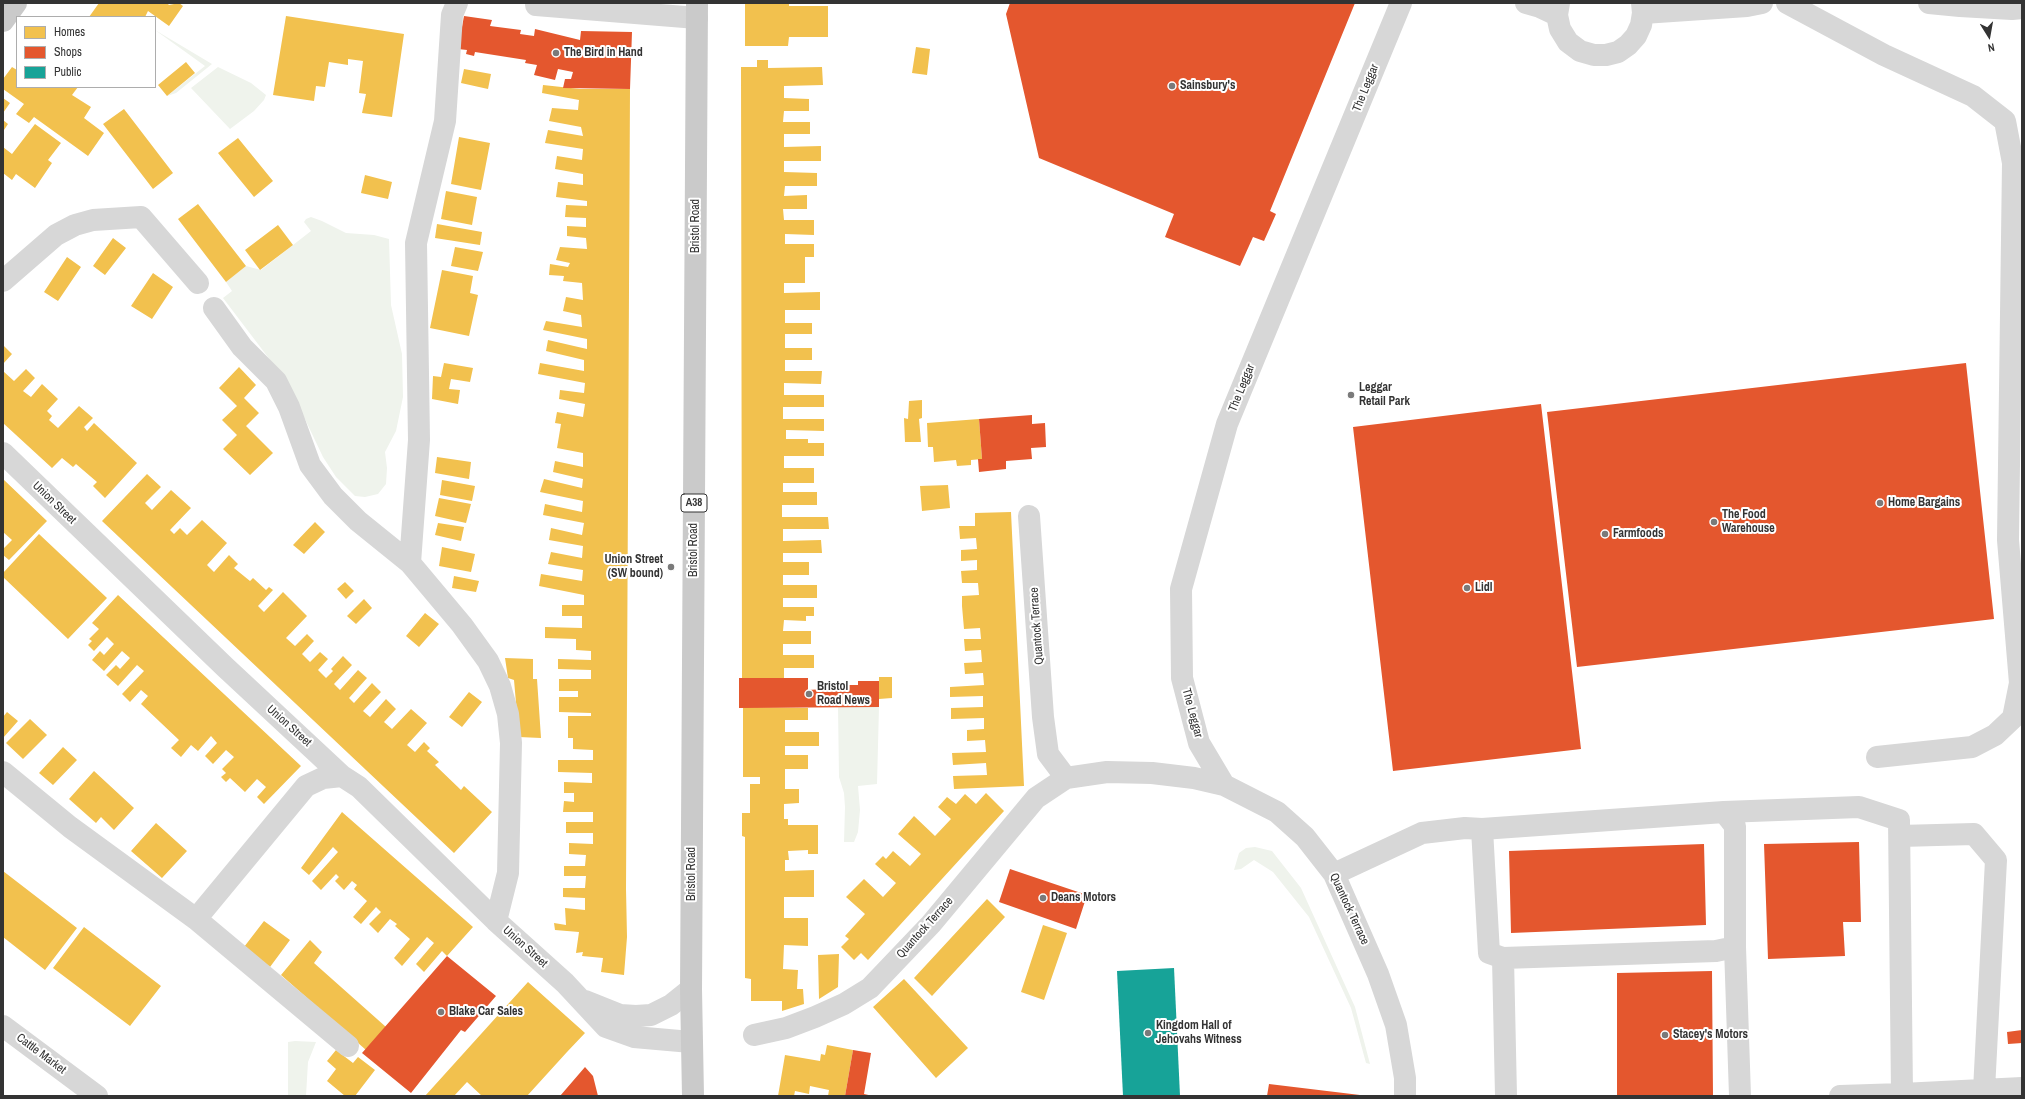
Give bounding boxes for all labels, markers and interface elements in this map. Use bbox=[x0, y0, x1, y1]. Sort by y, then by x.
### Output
legend bbox=[16, 16, 156, 88]
north arrow bbox=[1969, 16, 2009, 56]
text: Homes bbox=[54, 24, 85, 40]
text: N bbox=[1987, 40, 1996, 55]
text: Shops bbox=[54, 44, 82, 60]
place label: The Bird in Hand bbox=[564, 46, 643, 60]
marker: The Bird in Hand bbox=[551, 48, 561, 58]
street label: The Leggar bbox=[1350, 62, 1382, 114]
text: Public bbox=[54, 64, 81, 80]
place label: Sainsbury's bbox=[1180, 79, 1235, 93]
marker: Sainsbury's bbox=[1167, 81, 1177, 91]
street label: Bristol Road bbox=[689, 199, 703, 253]
street label: The Leggar bbox=[1226, 362, 1258, 414]
place label: Leggar Retail Park bbox=[1359, 381, 1410, 409]
marker: Leggar Retail Park bbox=[1346, 390, 1356, 400]
street label: Union Street bbox=[29, 479, 79, 527]
road number: A38 bbox=[681, 494, 707, 512]
place label: Home Bargains bbox=[1888, 496, 1960, 510]
marker: Home Bargains bbox=[1875, 498, 1885, 508]
place label: The Food Warehouse bbox=[1722, 508, 1775, 536]
marker: The Food Warehouse bbox=[1709, 517, 1719, 527]
street label: Bristol Road bbox=[687, 523, 701, 577]
place label: Farmfoods bbox=[1613, 527, 1663, 541]
marker: Farmfoods bbox=[1600, 529, 1610, 539]
place label: Union Street (SW bound) bbox=[605, 553, 663, 581]
marker: Union Street (SW bound) bbox=[666, 562, 676, 572]
place label: Lidl bbox=[1475, 581, 1492, 595]
marker: Lidl bbox=[1462, 583, 1472, 593]
street label: Quantock Terrace bbox=[1027, 587, 1047, 665]
place label: Bristol Road News bbox=[817, 680, 870, 708]
street label: The Leggar bbox=[1179, 687, 1205, 739]
marker: Bristol Road News bbox=[804, 689, 814, 699]
street label: Union Street bbox=[264, 702, 314, 750]
street label: Bristol Road bbox=[685, 847, 699, 901]
street label: Quantock Terrace bbox=[1326, 871, 1372, 947]
place label: Deans Motors bbox=[1051, 891, 1116, 905]
marker: Deans Motors bbox=[1038, 893, 1048, 903]
street label: Quantock Terrace bbox=[894, 894, 956, 962]
street label: Union Street bbox=[500, 923, 550, 971]
place label: Blake Car Sales bbox=[449, 1005, 523, 1019]
marker: Blake Car Sales bbox=[436, 1007, 446, 1017]
place label: Kingdom Hall of Jehovahs Witness bbox=[1156, 1019, 1242, 1047]
marker: Kingdom Hall of Jehovahs Witness bbox=[1143, 1028, 1153, 1038]
place label: Stacey's Motors bbox=[1673, 1028, 1748, 1042]
marker: Stacey's Motors bbox=[1660, 1030, 1670, 1040]
street label: Cattle Market bbox=[13, 1031, 69, 1077]

